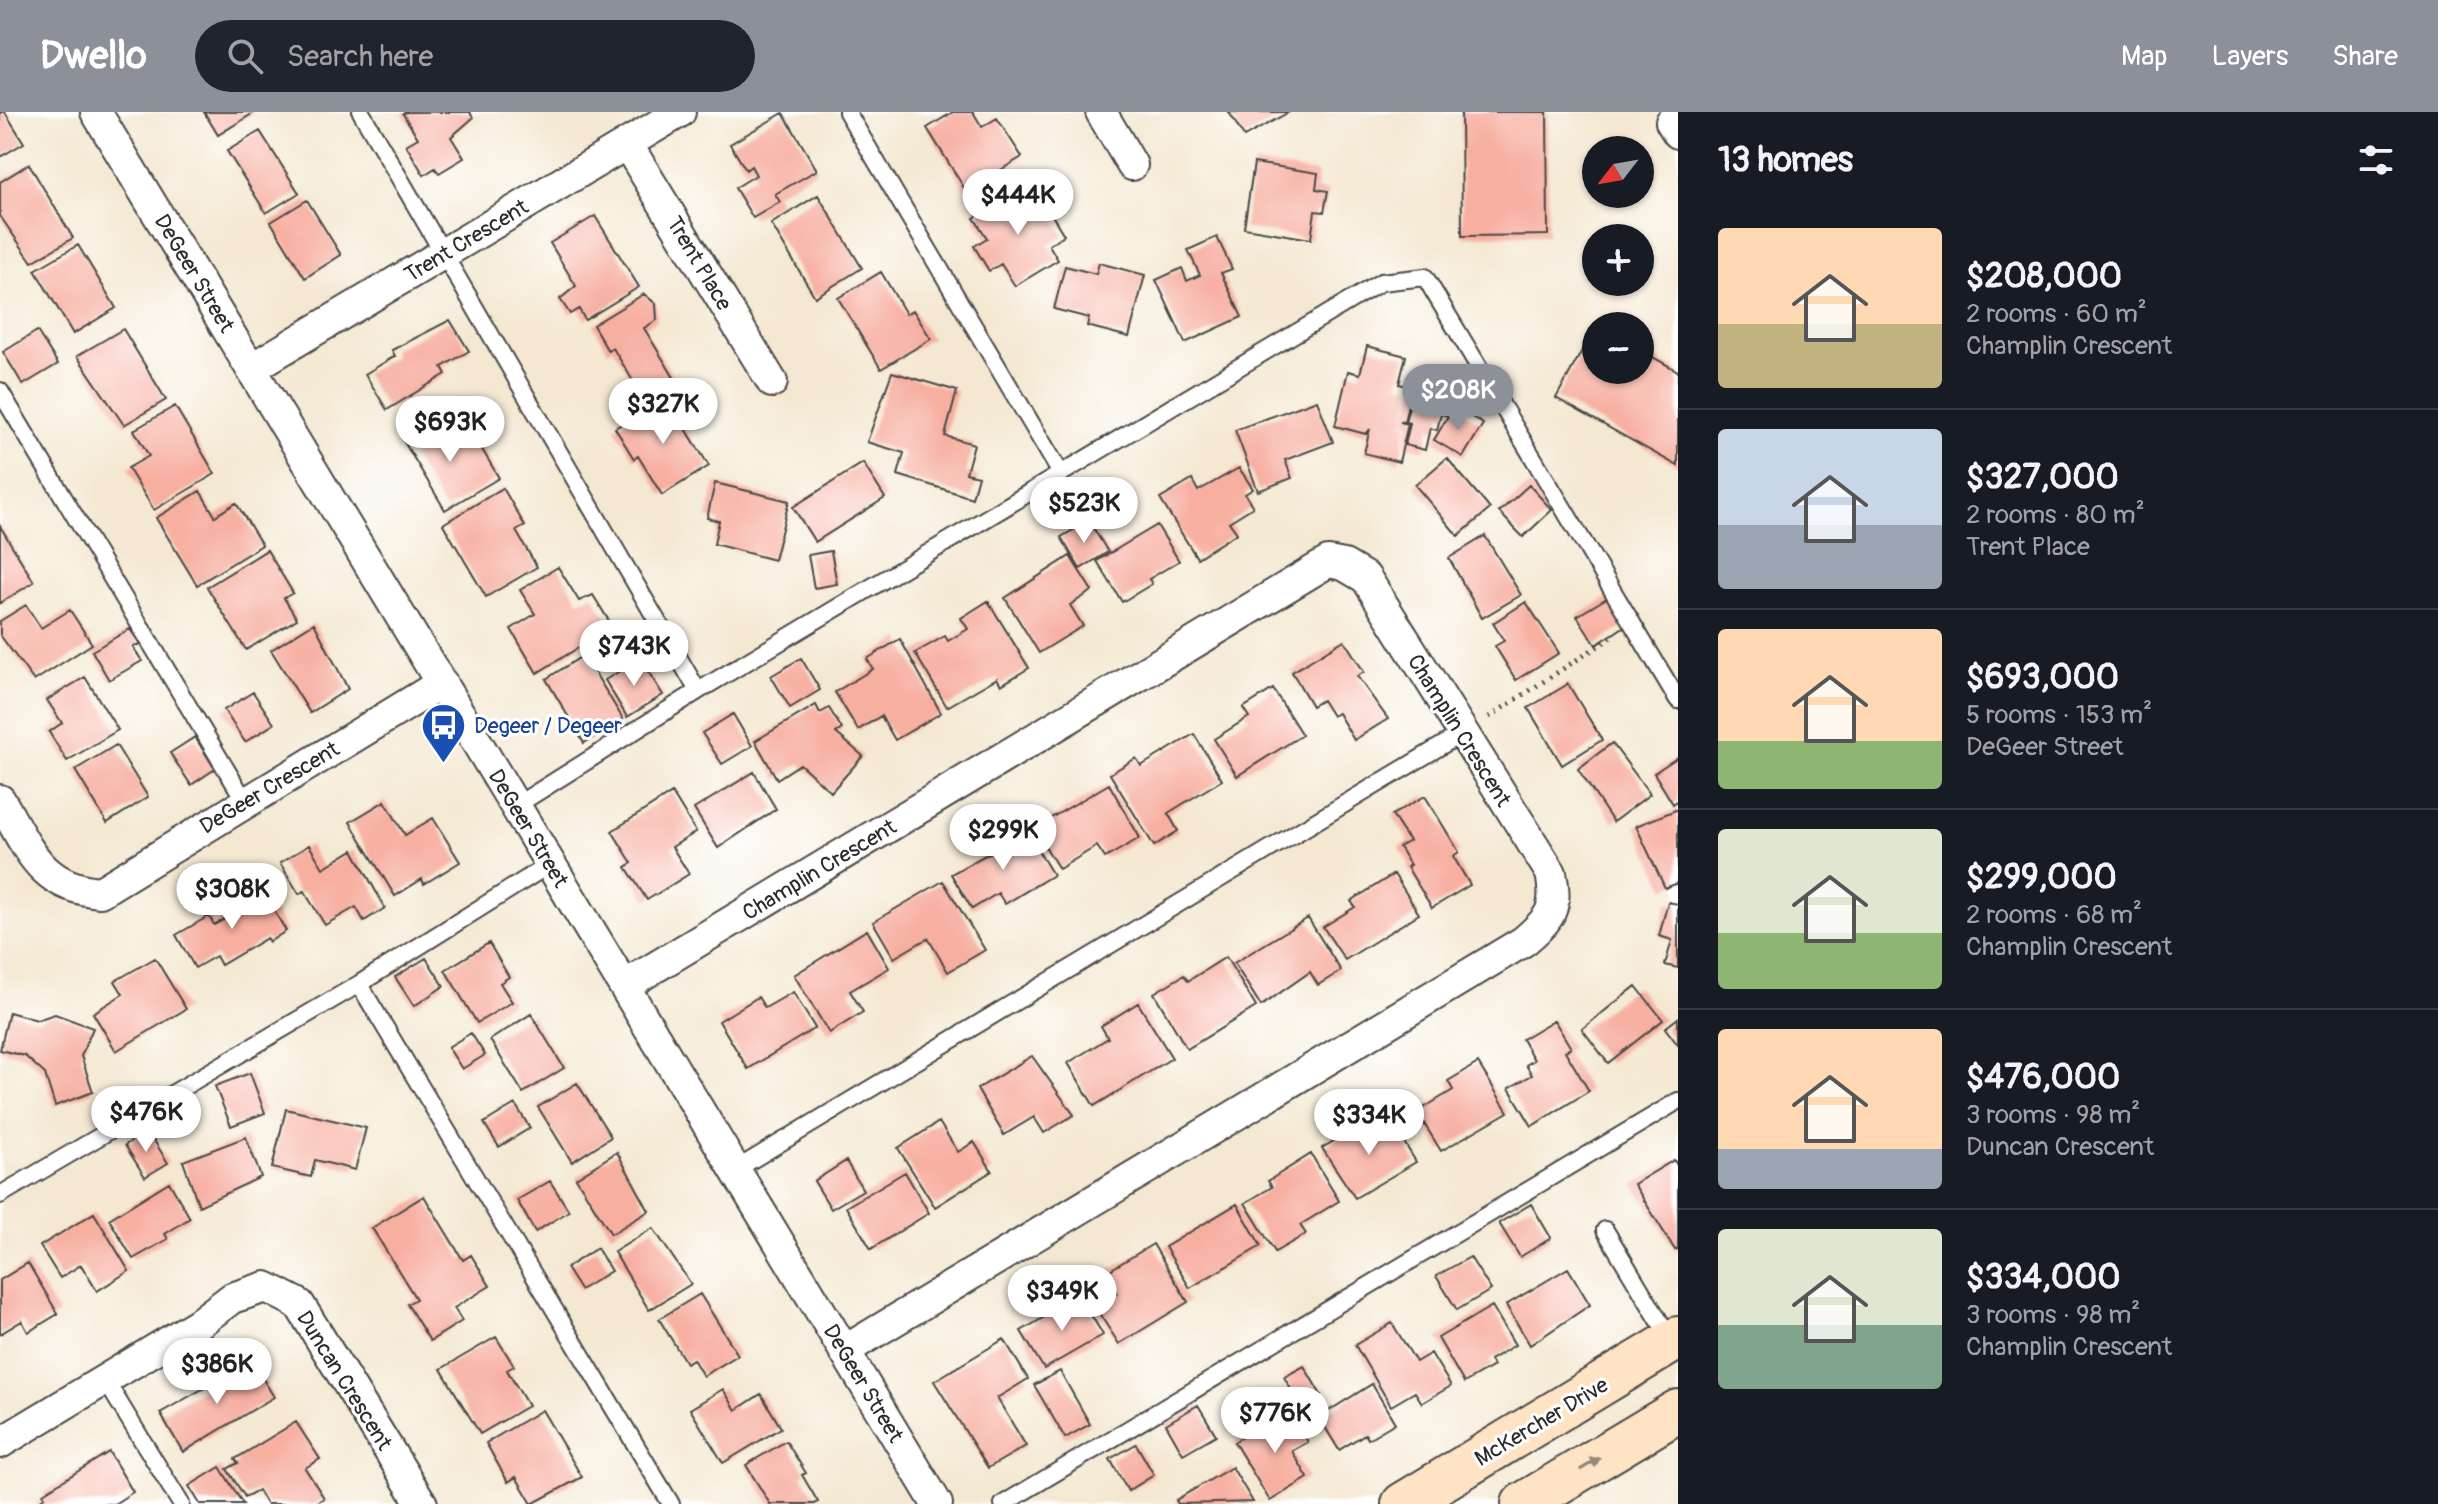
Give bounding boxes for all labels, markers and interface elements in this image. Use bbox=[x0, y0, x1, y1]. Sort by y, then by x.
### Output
search box bbox=[195, 20, 755, 92]
text: Dwello bbox=[40, 32, 147, 80]
icon: search bbox=[223, 34, 267, 78]
text: Search here bbox=[287, 38, 433, 75]
text: Map bbox=[2121, 39, 2167, 74]
text: Layers bbox=[2211, 39, 2288, 74]
text: Share bbox=[2332, 39, 2398, 74]
north arrow bbox=[1582, 136, 1654, 208]
map controls bbox=[1582, 136, 1654, 384]
icon: filters bbox=[2354, 138, 2398, 182]
text: 13 homes bbox=[1718, 139, 1853, 182]
pin: $444K bbox=[962, 169, 1074, 237]
text: $444K bbox=[980, 179, 1056, 211]
street label: Trent Crescent bbox=[399, 193, 534, 289]
street label: DeGeer Street bbox=[148, 209, 241, 338]
street label: Trent Place bbox=[660, 211, 738, 316]
button: + bbox=[1582, 224, 1654, 296]
text: $208,000 bbox=[1966, 255, 2122, 298]
icon: home bbox=[1782, 260, 1878, 356]
text: 2 rooms · 60 m² bbox=[1966, 298, 2147, 330]
button: − bbox=[1582, 312, 1654, 384]
text: Champlin Crescent bbox=[1966, 330, 2172, 362]
pin: $208K bbox=[1402, 364, 1514, 432]
text: $208K bbox=[1420, 374, 1496, 406]
pin: $327K bbox=[607, 378, 719, 446]
text: $327K bbox=[627, 388, 699, 420]
pin: $693K bbox=[394, 396, 506, 464]
text: $693K bbox=[414, 406, 486, 438]
text: $327,000 bbox=[1966, 456, 2119, 499]
icon: home bbox=[1782, 461, 1878, 557]
pin: $523K bbox=[1028, 477, 1140, 545]
text: $523K bbox=[1048, 487, 1120, 519]
text: 2 rooms · 80 m² bbox=[1966, 499, 2145, 531]
text: Trent Place bbox=[1966, 531, 2090, 563]
pin: $743K bbox=[578, 620, 690, 688]
text: $743K bbox=[597, 630, 671, 662]
street label: Champlin Crescent bbox=[1401, 649, 1517, 812]
text: $693,000 bbox=[1966, 656, 2119, 699]
icon: home bbox=[1782, 661, 1878, 757]
text: 5 rooms · 153 m² bbox=[1966, 699, 2152, 731]
bus stop icon: Degeer / Degeer bbox=[419, 701, 467, 764]
place label: Degeer / Degeer bbox=[474, 712, 622, 740]
text: DeGeer Street bbox=[1966, 731, 2123, 763]
street label: DeGeer Crescent bbox=[195, 735, 345, 841]
street label: DeGeer Street bbox=[482, 764, 575, 893]
pin: $299K bbox=[947, 804, 1059, 872]
street label: Champlin Crescent bbox=[737, 813, 902, 927]
text: $299K bbox=[967, 814, 1039, 846]
text: $299,000 bbox=[1966, 856, 2117, 899]
icon: home bbox=[1782, 861, 1878, 957]
pin: $308K bbox=[176, 863, 288, 931]
text: $308K bbox=[194, 873, 270, 905]
text: 2 rooms · 68 m² bbox=[1966, 899, 2142, 931]
text: Champlin Crescent bbox=[1966, 931, 2172, 963]
text: $476,000 bbox=[1966, 1056, 2120, 1099]
icon: home bbox=[1782, 1061, 1878, 1157]
pin: $476K bbox=[90, 1086, 202, 1154]
pin: $334K bbox=[1313, 1089, 1425, 1157]
text: $476K bbox=[109, 1096, 183, 1128]
text: $334K bbox=[1332, 1099, 1406, 1131]
text: 3 rooms · 98 m² bbox=[1966, 1099, 2140, 1131]
text: Duncan Crescent bbox=[1966, 1131, 2154, 1163]
text: $334,000 bbox=[1966, 1256, 2120, 1299]
icon: home bbox=[1782, 1261, 1878, 1357]
pin: $349K bbox=[1006, 1265, 1118, 1333]
text: $349K bbox=[1026, 1275, 1098, 1307]
text: 3 rooms · 98 m² bbox=[1966, 1299, 2140, 1331]
street label: Duncan Crescent bbox=[290, 1306, 398, 1456]
street label: DeGeer Street bbox=[817, 1319, 910, 1448]
text: Champlin Crescent bbox=[1966, 1331, 2172, 1363]
pin: $386K bbox=[161, 1338, 273, 1406]
text: $386K bbox=[181, 1348, 253, 1380]
street label: McKercher Drive bbox=[1470, 1371, 1614, 1473]
pin: $776K bbox=[1219, 1387, 1331, 1455]
text: $776K bbox=[1239, 1397, 1311, 1429]
one-way arrow bbox=[1579, 1457, 1601, 1471]

